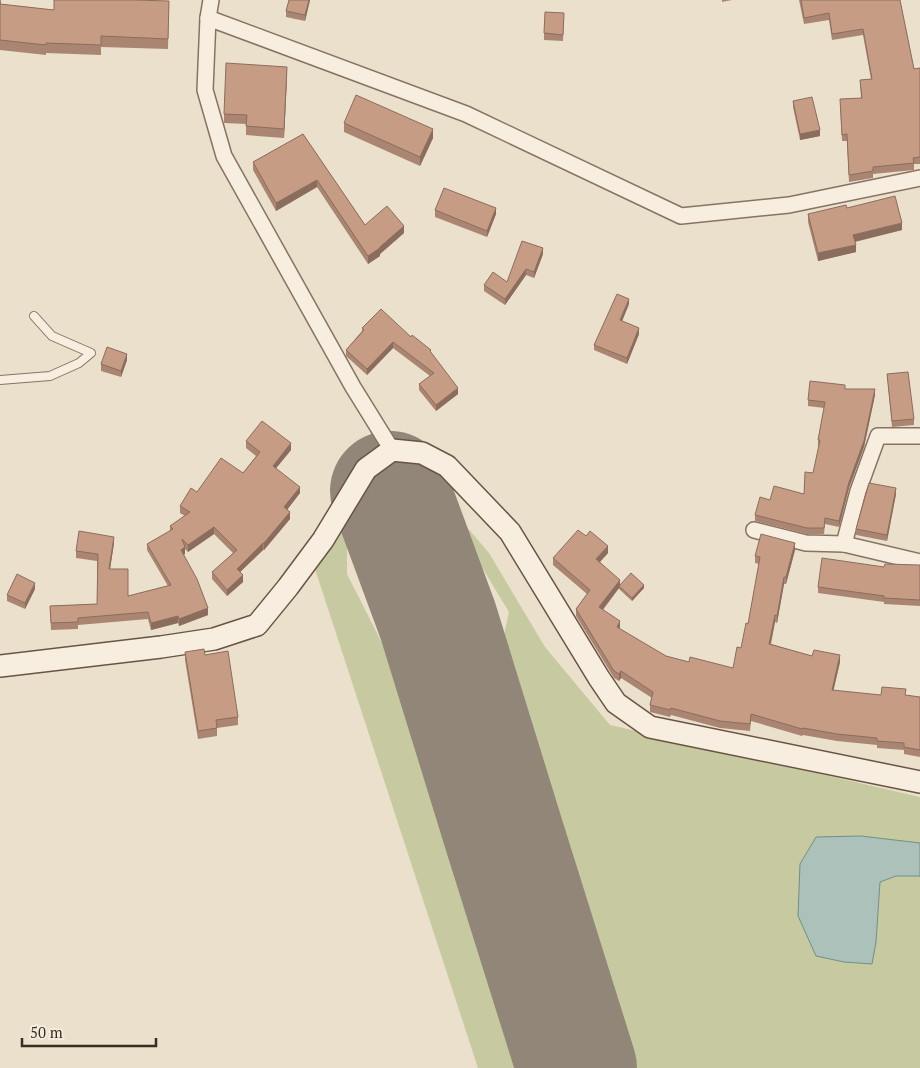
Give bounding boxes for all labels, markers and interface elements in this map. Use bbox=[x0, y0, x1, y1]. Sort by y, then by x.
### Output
scale bar bbox=[22, 1016, 156, 1048]
text: 50 m bbox=[30, 1022, 63, 1042]

